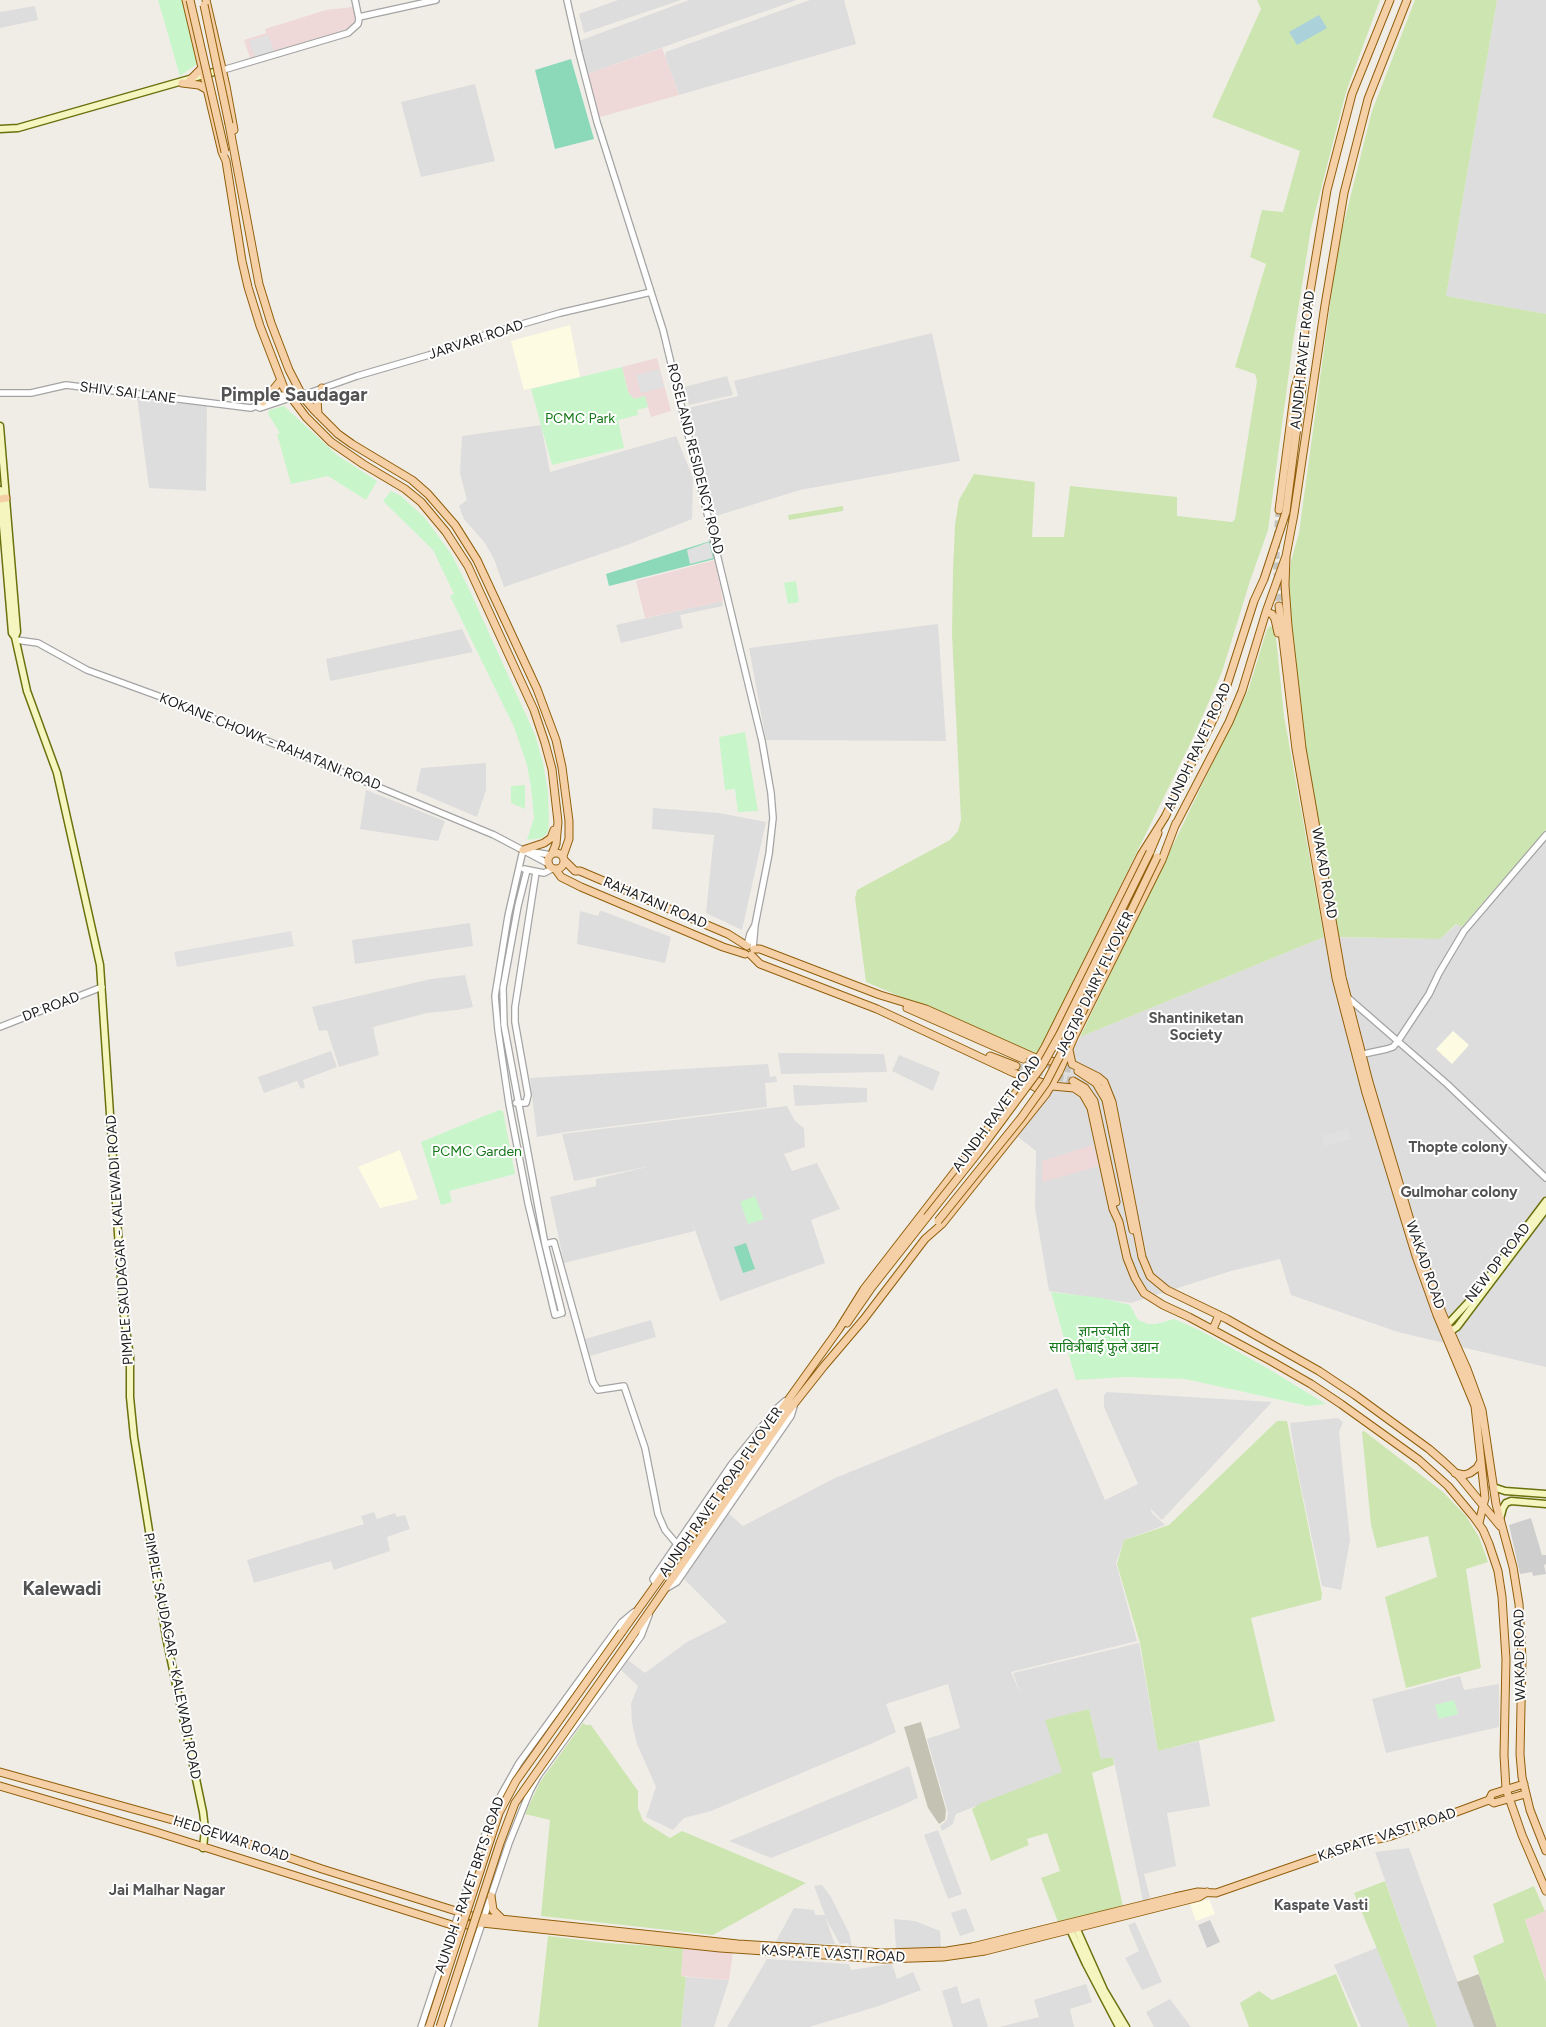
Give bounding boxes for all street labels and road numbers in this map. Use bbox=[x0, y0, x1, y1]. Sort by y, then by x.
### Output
street label: AUNDH RAVET ROAD bbox=[1287, 290, 1319, 430]
street label: JARVARI ROAD bbox=[426, 317, 526, 363]
street label: ROSELAND RESIDENCY ROAD bbox=[663, 362, 727, 556]
street label: SHIV SAI LANE bbox=[79, 379, 177, 407]
street label: AUNDH RAVET ROAD bbox=[1161, 680, 1235, 814]
street label: KOKANE CHOWK - RAHATANI ROAD bbox=[157, 690, 383, 794]
street label: WAKAD ROAD bbox=[1308, 826, 1340, 920]
street label: RAHATANI ROAD bbox=[601, 874, 709, 932]
street label: JAGTAP DAIRY FLYOVER bbox=[1053, 909, 1137, 1059]
street label: DP ROAD bbox=[20, 988, 82, 1026]
street label: AUNDH RAVET ROAD bbox=[949, 1053, 1045, 1175]
street label: PIMPLE SAUDAGAR - KALEWADI ROAD bbox=[103, 1114, 137, 1366]
street label: WAKAD ROAD bbox=[1402, 1219, 1448, 1311]
street label: NEW DP ROAD bbox=[1462, 1220, 1534, 1306]
street label: AUNDH RAVET ROAD FLYOVER bbox=[656, 1404, 786, 1580]
street label: PIMPLE SAUDAGAR - KALEWADI ROAD bbox=[140, 1531, 204, 1781]
street label: WAKAD ROAD bbox=[1511, 1609, 1529, 1701]
street label: AUNDH - RAVET BRTS ROAD bbox=[432, 1794, 508, 1976]
street label: KASPATE VASTI ROAD bbox=[1316, 1805, 1458, 1865]
street label: HEDGEWAR ROAD bbox=[171, 1812, 291, 1866]
street label: KASPATE VASTI ROAD bbox=[760, 1942, 906, 1966]

